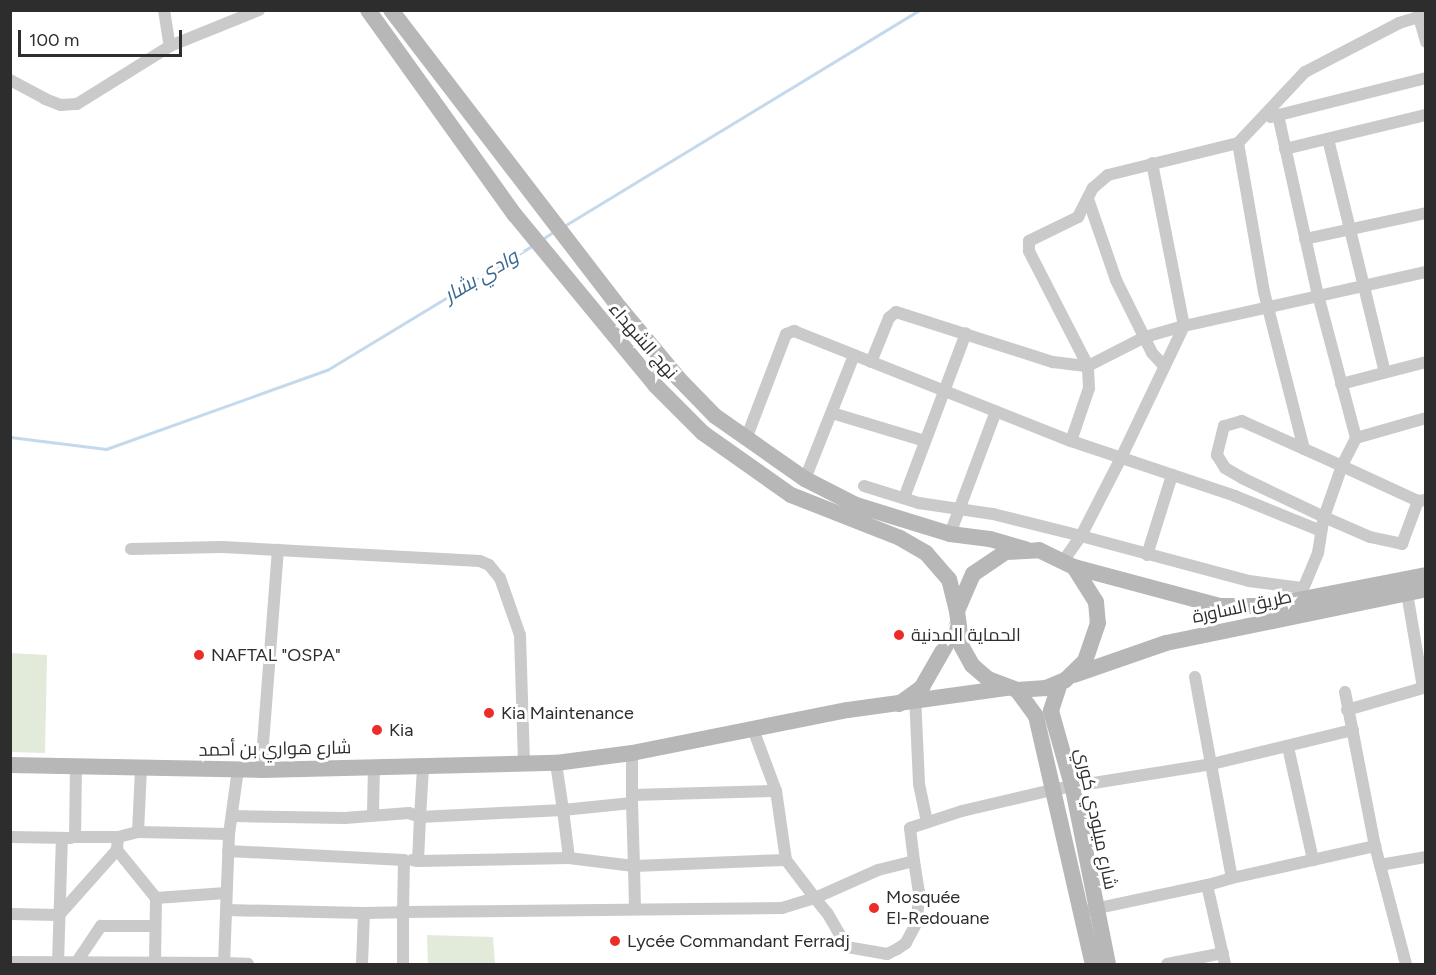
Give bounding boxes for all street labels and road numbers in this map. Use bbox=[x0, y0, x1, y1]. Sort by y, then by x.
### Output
street label: نهج الشهداء bbox=[604, 298, 682, 384]
street label: طريق الساورة bbox=[1190, 586, 1294, 628]
street label: شارع هواري بن أحمد bbox=[199, 737, 351, 761]
street label: شارع ميلودي كوري bbox=[1070, 746, 1122, 892]

